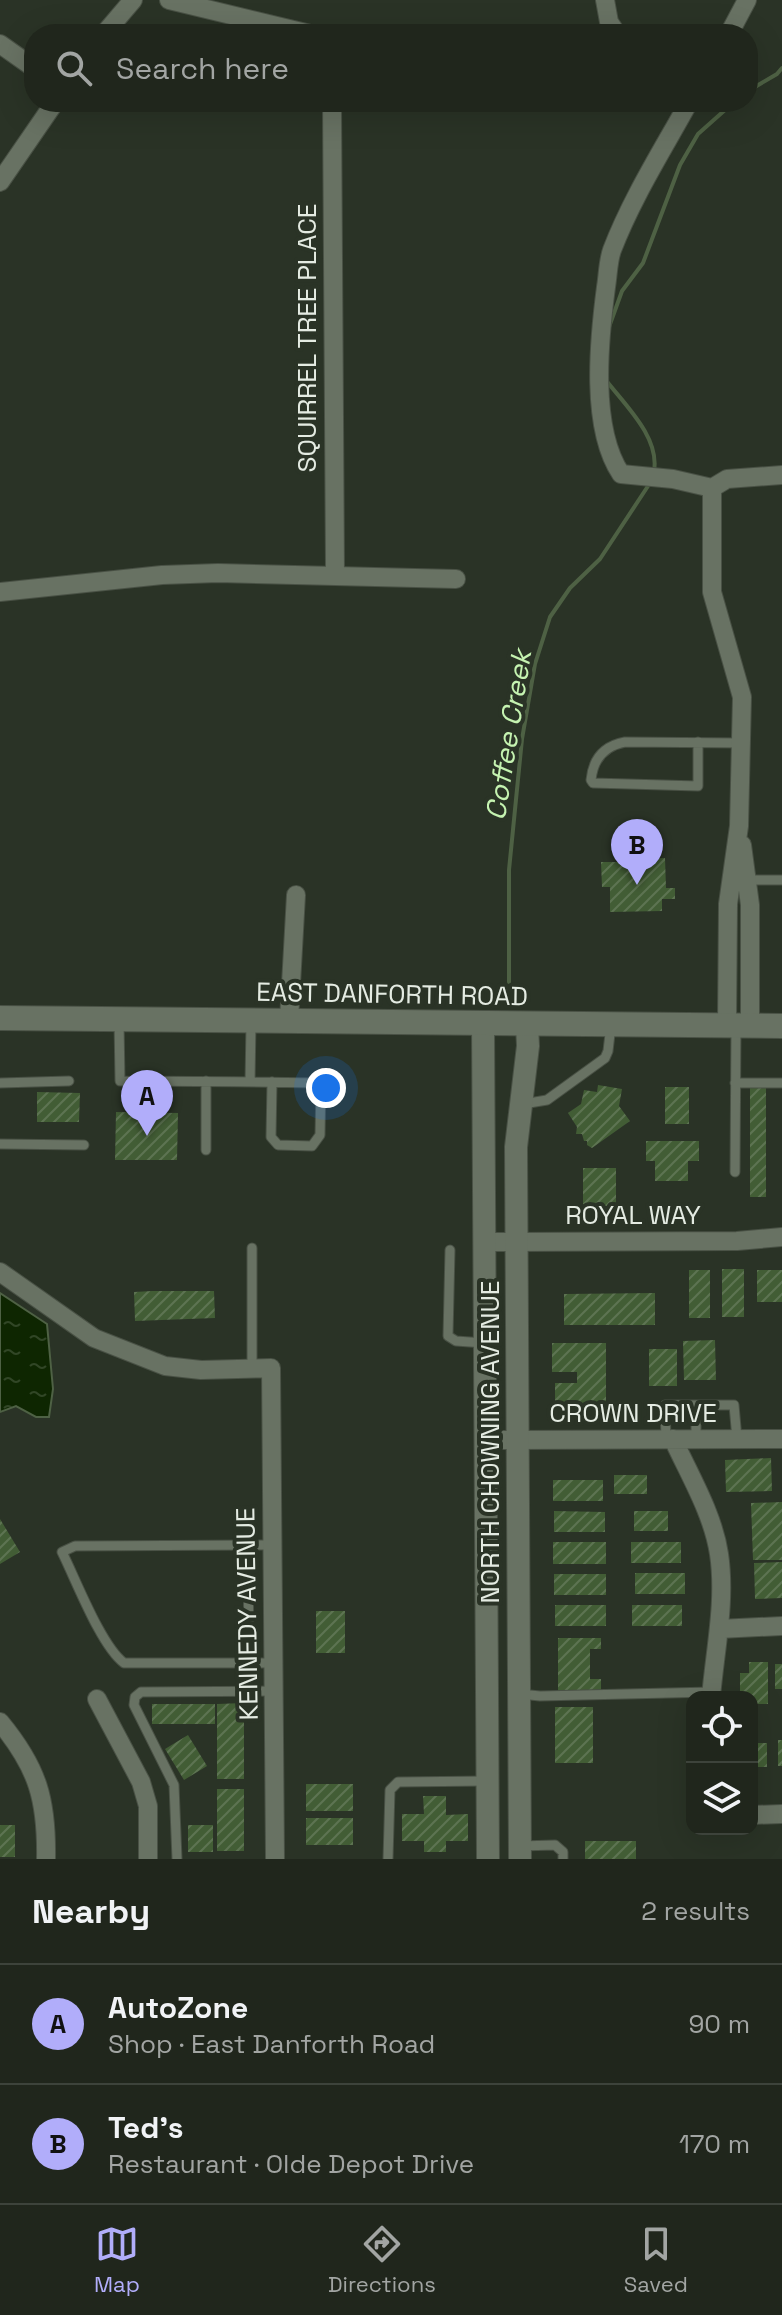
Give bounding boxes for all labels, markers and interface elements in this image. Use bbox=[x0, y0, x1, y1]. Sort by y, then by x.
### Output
search box bbox=[24, 24, 758, 112]
icon: search bbox=[52, 46, 96, 90]
text: Search here bbox=[116, 49, 289, 88]
street label: SQUIRREL TREE PLACE bbox=[290, 204, 324, 472]
water label: Coffee Creek bbox=[477, 644, 540, 823]
pin: B bbox=[611, 819, 663, 885]
street label: EAST DANFORTH ROAD bbox=[256, 975, 528, 1013]
your location bbox=[306, 1068, 346, 1108]
pin: A bbox=[121, 1070, 173, 1136]
street label: ROYAL WAY bbox=[565, 1198, 701, 1232]
street label: NORTH CHOWNING AVENUE bbox=[473, 1281, 507, 1603]
street label: CROWN DRIVE bbox=[549, 1396, 717, 1430]
street label: KENNEDY AVENUE bbox=[228, 1507, 266, 1721]
map controls bbox=[686, 1691, 758, 1835]
button: locate bbox=[686, 1691, 758, 1763]
button: layers bbox=[686, 1763, 758, 1835]
text: Nearby bbox=[32, 1890, 150, 1933]
text: 2 results bbox=[641, 1894, 750, 1928]
text: AutoZone bbox=[108, 1988, 248, 2027]
text: A bbox=[50, 2007, 66, 2041]
text: 90 m bbox=[688, 2007, 750, 2041]
text: Shop · East Danforth Road bbox=[108, 2027, 435, 2061]
text: Ted's bbox=[108, 2108, 184, 2147]
text: B bbox=[49, 2127, 67, 2161]
text: 170 m bbox=[679, 2127, 750, 2161]
text: Restaurant · Olde Depot Drive bbox=[108, 2147, 474, 2181]
tab: Map bbox=[94, 2222, 140, 2298]
tab: Directions bbox=[328, 2222, 436, 2298]
tab: Saved bbox=[624, 2222, 688, 2298]

